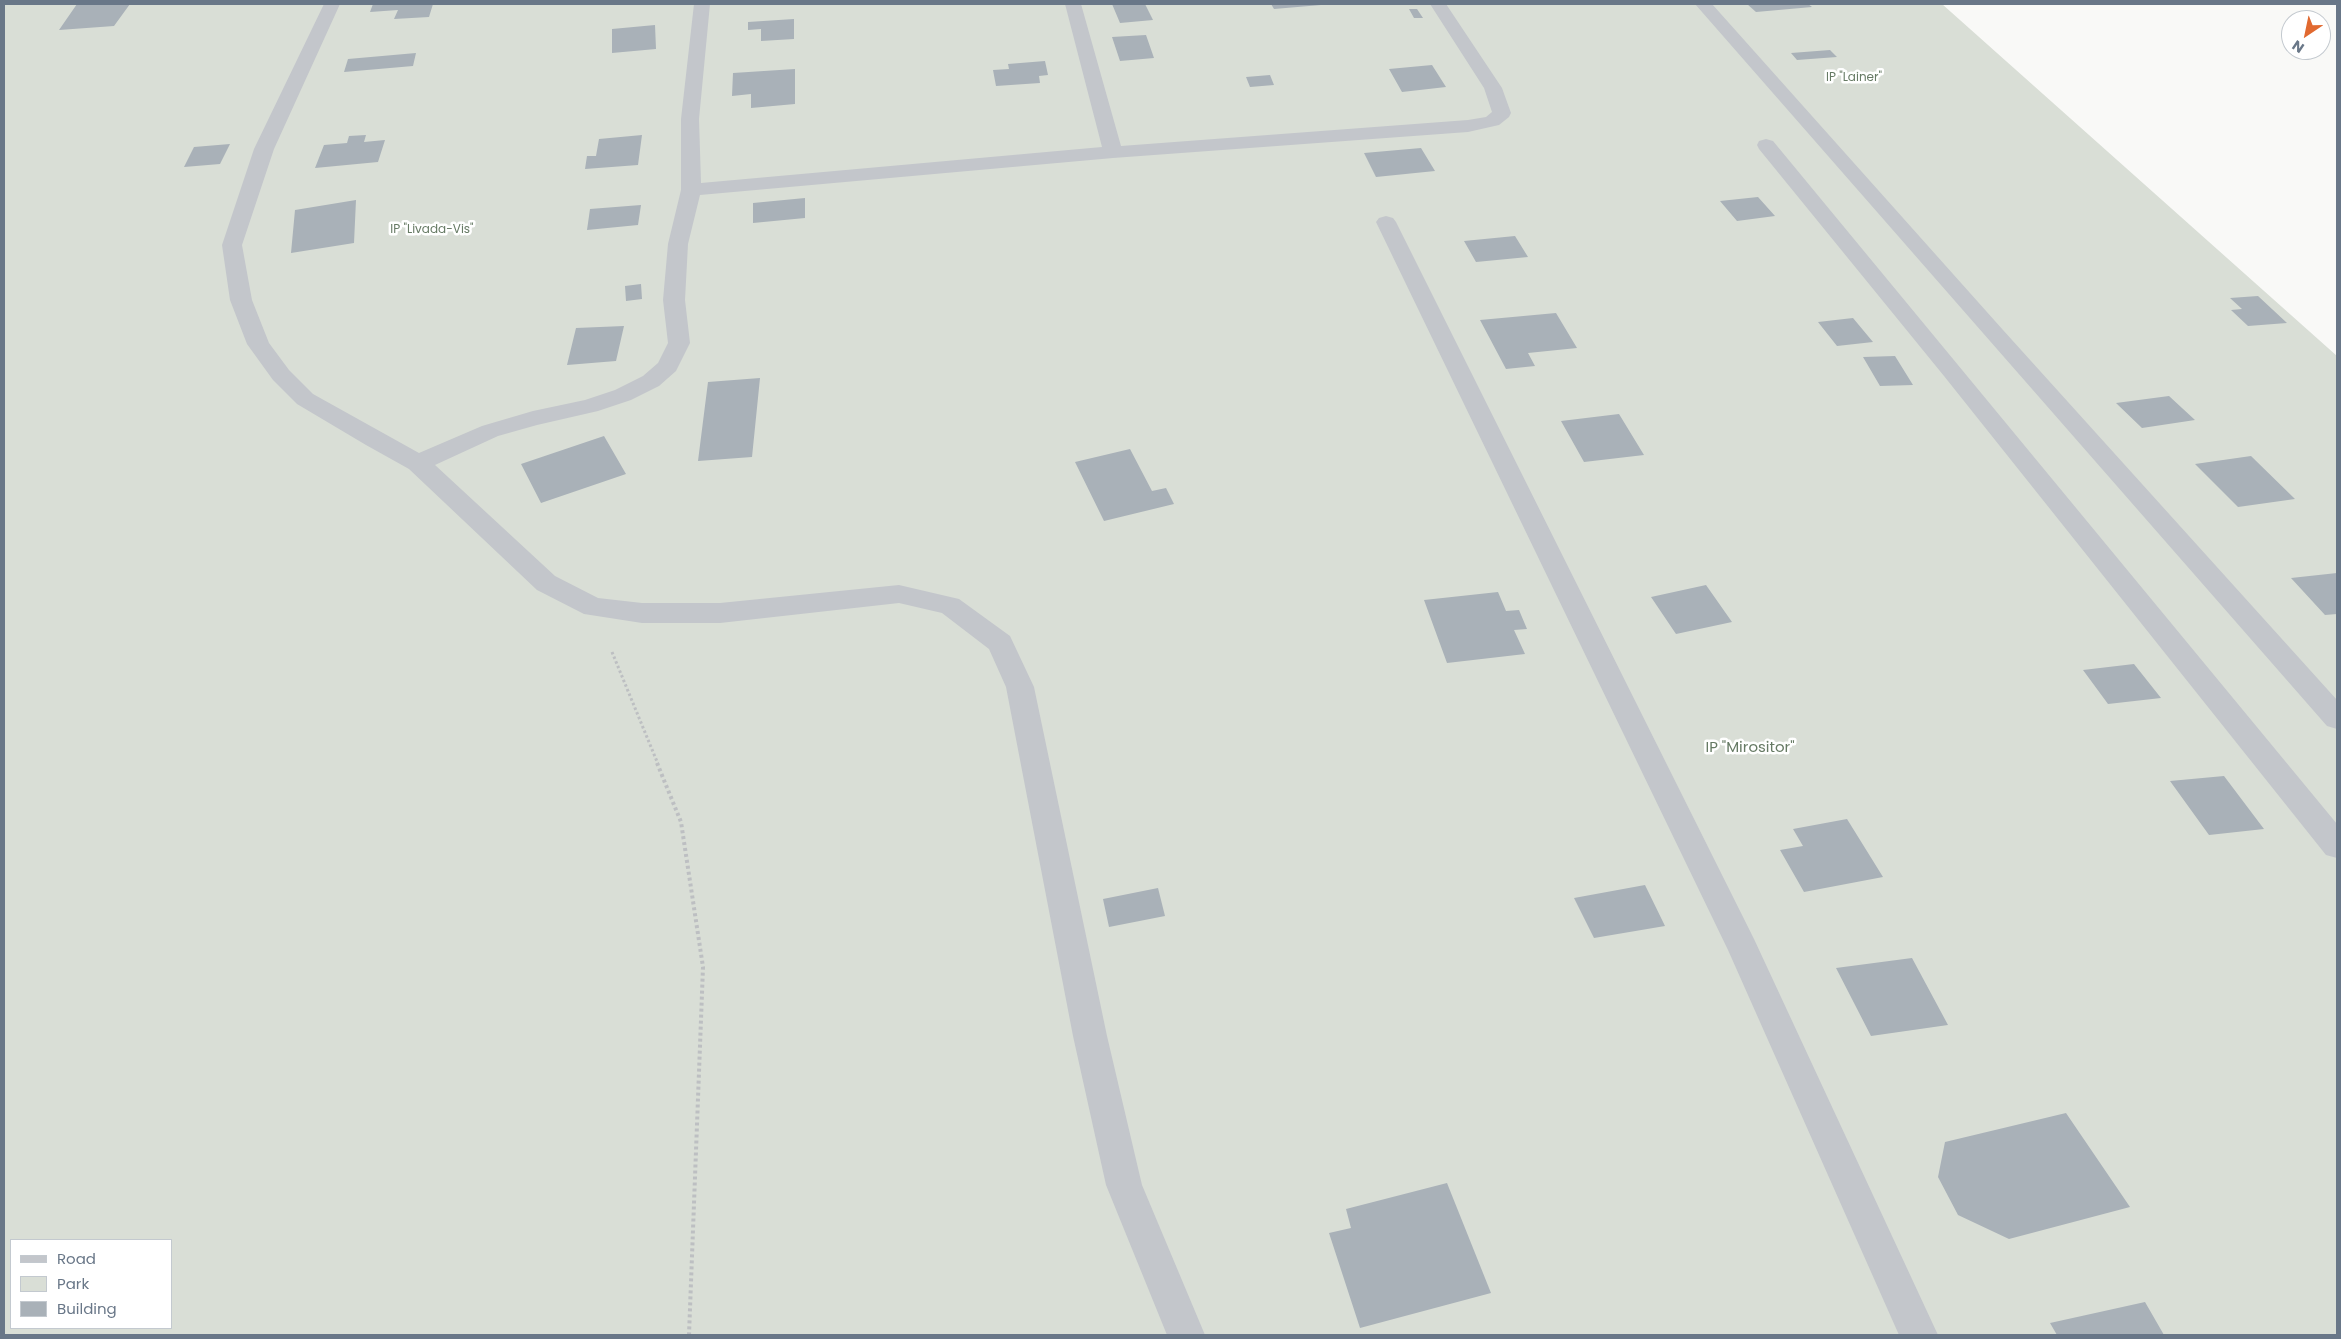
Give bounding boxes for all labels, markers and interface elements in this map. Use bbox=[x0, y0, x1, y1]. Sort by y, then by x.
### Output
north arrow bbox=[2281, 10, 2331, 60]
text: N bbox=[2288, 35, 2308, 58]
park label: IP "Lainer" bbox=[1826, 71, 1882, 85]
park label: IP "Livada-Vis" bbox=[390, 223, 474, 237]
park label: IP "Mirositor" bbox=[1705, 739, 1795, 757]
legend bbox=[10, 1239, 172, 1329]
text: Road bbox=[57, 1248, 96, 1269]
text: Park bbox=[57, 1273, 89, 1294]
text: Building bbox=[57, 1298, 117, 1319]

